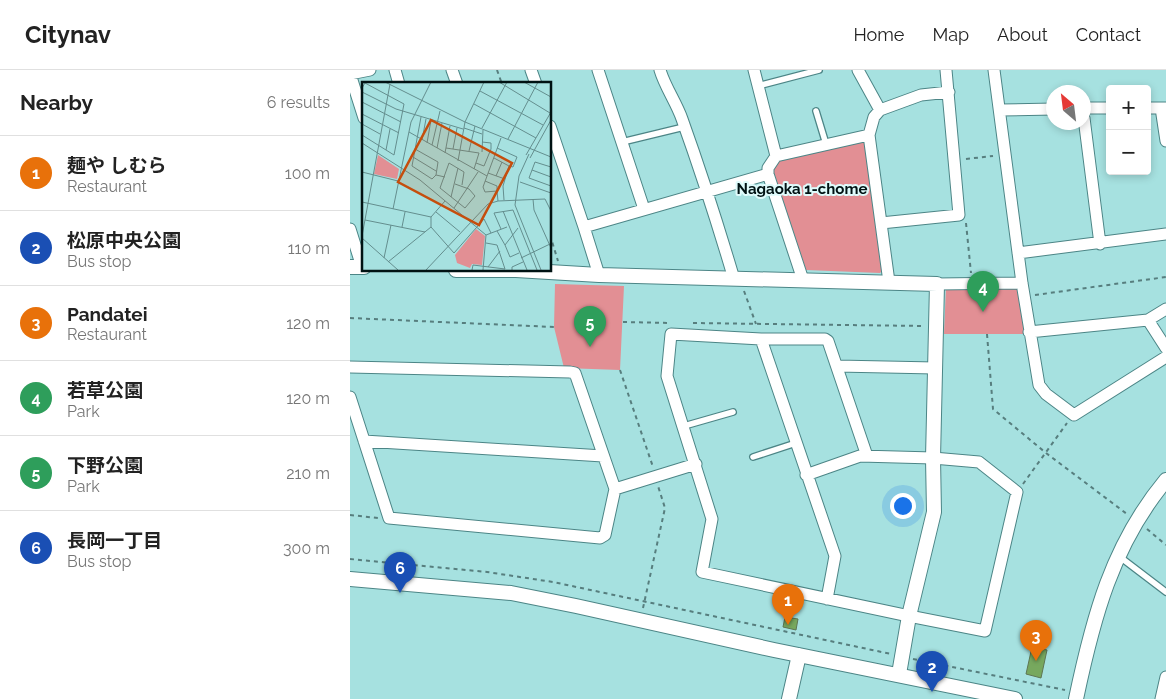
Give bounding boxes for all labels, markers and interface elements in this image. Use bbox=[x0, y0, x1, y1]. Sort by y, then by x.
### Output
text: Citynav bbox=[25, 20, 111, 49]
text: Home bbox=[853, 24, 904, 45]
text: Map bbox=[932, 24, 969, 45]
text: About bbox=[997, 24, 1048, 45]
text: Contact bbox=[1076, 24, 1141, 45]
inset map bbox=[362, 82, 551, 271]
north arrow bbox=[1046, 85, 1091, 130]
map controls bbox=[1106, 85, 1151, 175]
button: + bbox=[1106, 85, 1151, 130]
text: Nearby bbox=[20, 90, 93, 115]
text: 6 results bbox=[267, 93, 330, 112]
button: − bbox=[1106, 130, 1151, 175]
text: 麺や しむら bbox=[67, 154, 167, 176]
text: 1 bbox=[32, 164, 40, 183]
text: 100 m bbox=[285, 164, 330, 183]
text: Restaurant bbox=[67, 177, 147, 196]
district label: Nagaoka 1-chome bbox=[737, 180, 867, 198]
text: 松原中央公園 bbox=[67, 229, 181, 251]
text: 2 bbox=[31, 239, 41, 258]
text: 110 m bbox=[288, 239, 330, 258]
text: Bus stop bbox=[67, 252, 131, 271]
pin: 4 bbox=[967, 271, 999, 312]
text: Pandatei bbox=[67, 303, 148, 325]
pin: 5 bbox=[574, 306, 606, 347]
text: 3 bbox=[32, 314, 40, 333]
text: 120 m bbox=[286, 314, 330, 333]
text: Restaurant bbox=[67, 325, 147, 344]
text: 若草公園 bbox=[67, 379, 143, 401]
text: 4 bbox=[31, 389, 41, 408]
text: 120 m bbox=[286, 389, 330, 408]
text: Park bbox=[67, 402, 100, 421]
text: 下野公園 bbox=[67, 454, 143, 476]
text: 5 bbox=[32, 464, 40, 483]
text: 210 m bbox=[286, 464, 330, 483]
text: Park bbox=[67, 477, 100, 496]
your location bbox=[890, 493, 916, 519]
text: 長岡一丁目 bbox=[67, 529, 162, 551]
text: 6 bbox=[31, 539, 41, 558]
text: 300 m bbox=[283, 539, 330, 558]
text: Bus stop bbox=[67, 552, 131, 571]
pin: 6 bbox=[384, 552, 416, 593]
pin: 1 bbox=[772, 584, 804, 625]
pin: 3 bbox=[1020, 620, 1052, 661]
pin: 2 bbox=[916, 651, 948, 692]

